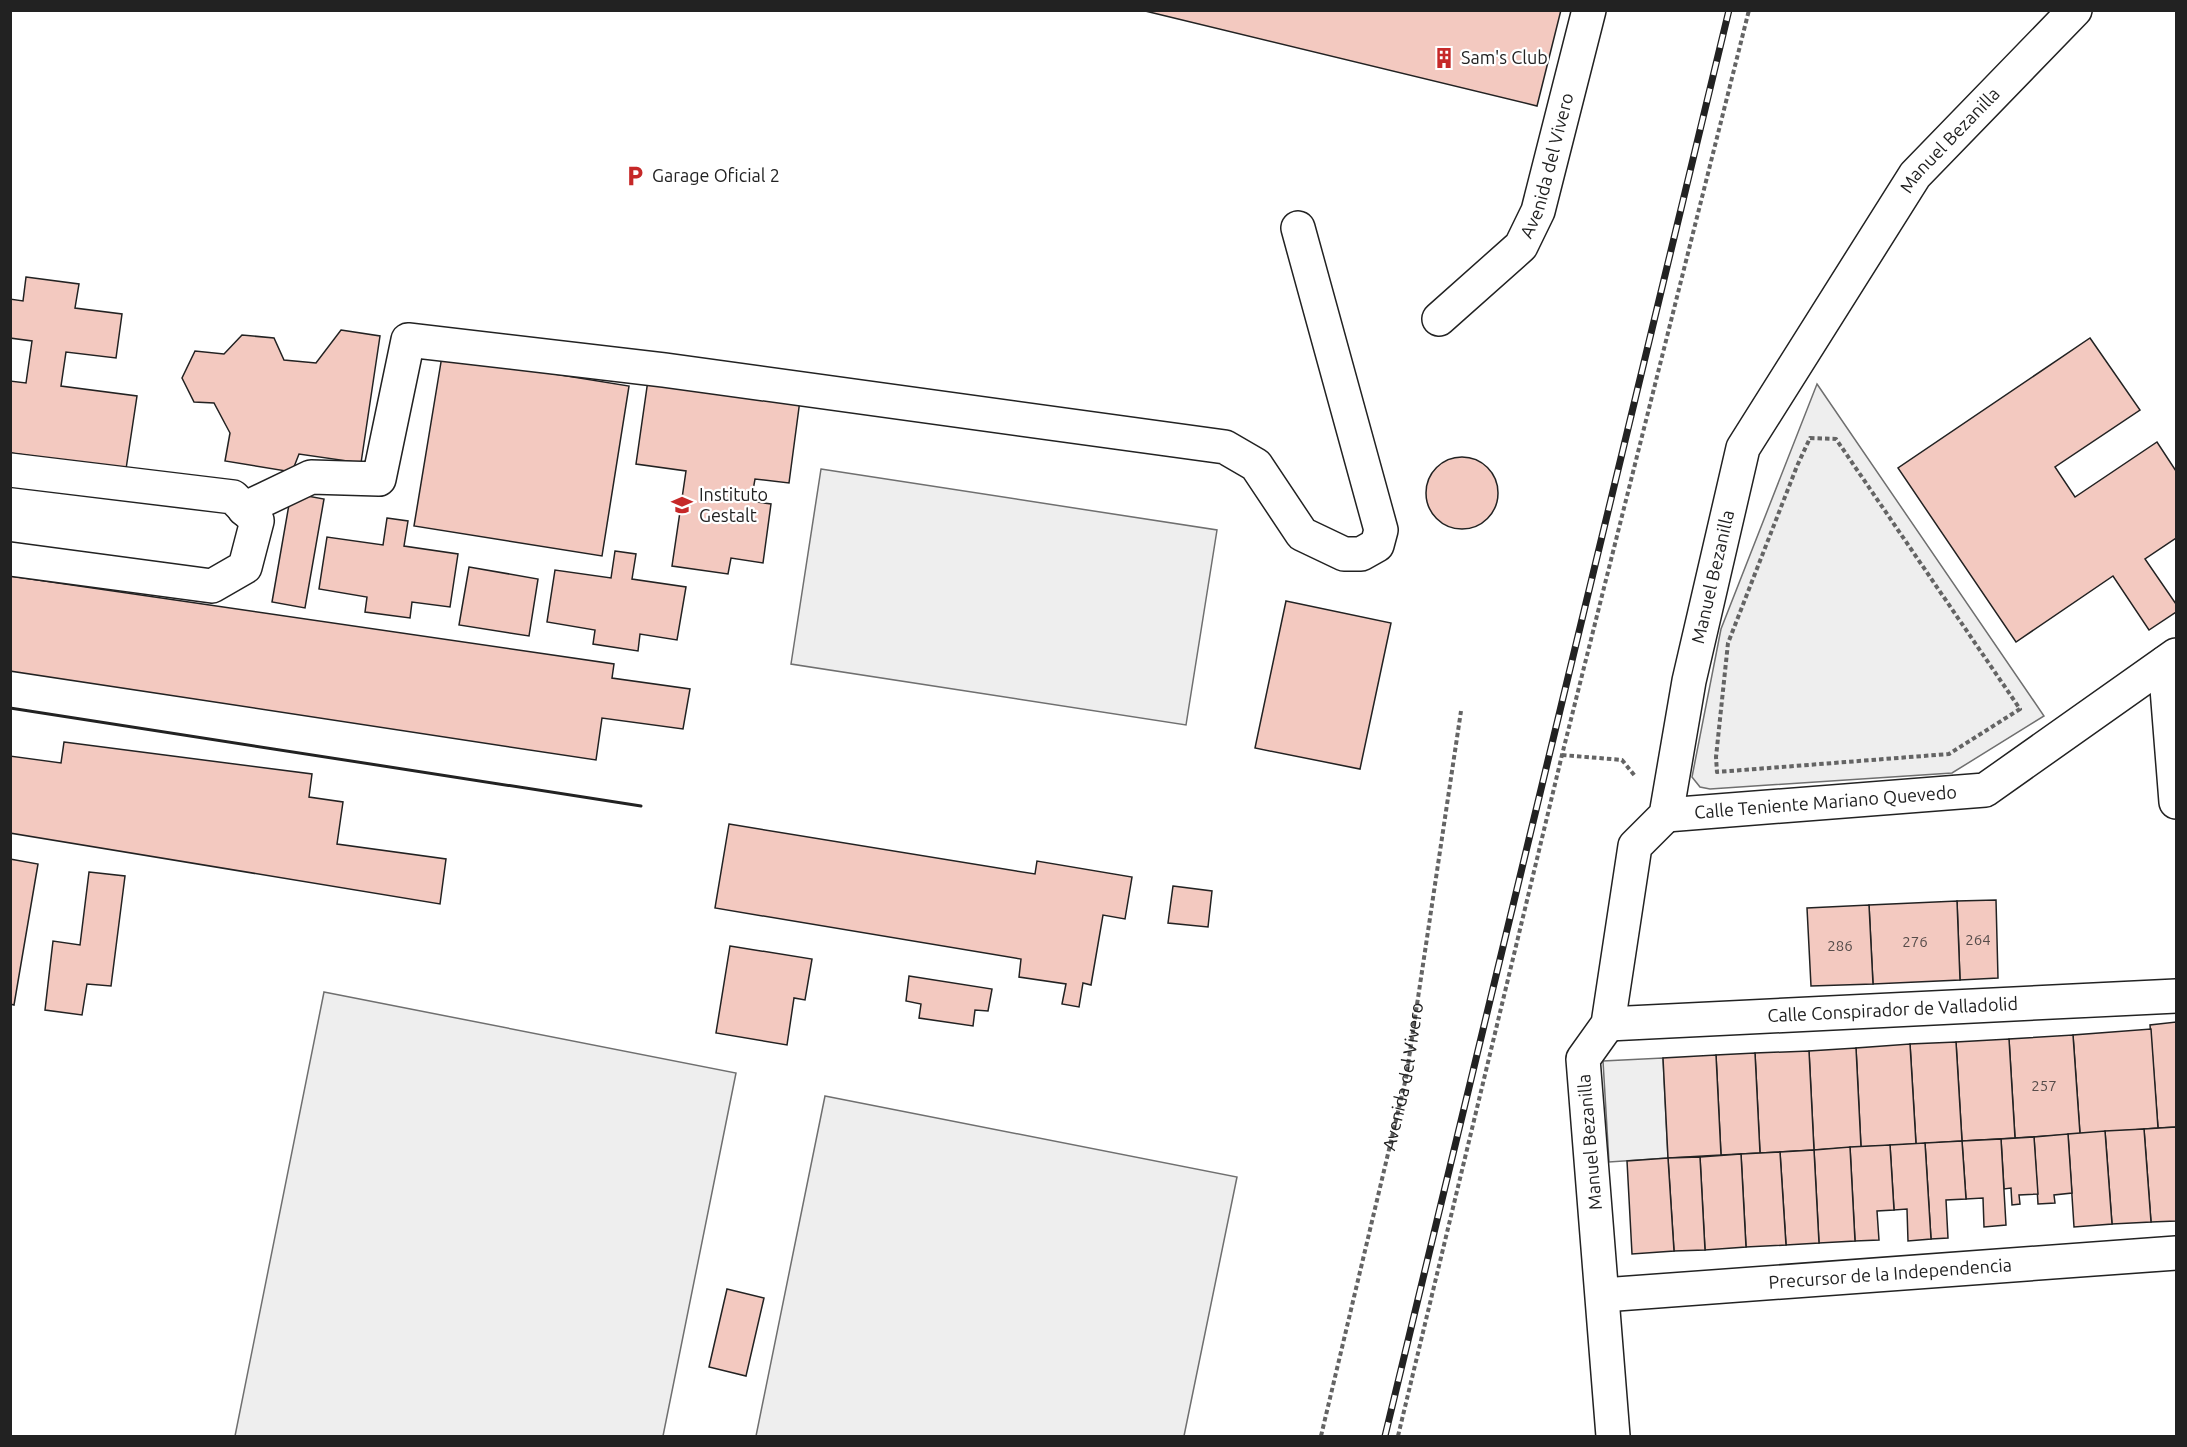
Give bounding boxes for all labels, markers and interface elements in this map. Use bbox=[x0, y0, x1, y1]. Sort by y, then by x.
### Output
building icon: Sam's Club bbox=[1432, 46, 1456, 70]
place label: Sam's Club bbox=[1461, 47, 1548, 67]
street label: Manuel Bezanilla bbox=[1895, 83, 2003, 196]
street label: Avenida del Vivero bbox=[1515, 91, 1577, 241]
parking icon: Garage Oficial 2 bbox=[623, 164, 647, 188]
place label: Garage Oficial 2 bbox=[652, 165, 780, 185]
place label: Instituto Gestalt bbox=[699, 484, 768, 525]
school or university icon: Instituto Gestalt bbox=[670, 493, 694, 517]
street label: Manuel Bezanilla bbox=[1687, 508, 1737, 645]
street label: Calle Teniente Mariano Quevedo bbox=[1693, 781, 1957, 822]
house number: 264 bbox=[1965, 931, 1991, 948]
house number: 276 bbox=[1902, 933, 1928, 950]
house number: 286 bbox=[1827, 937, 1853, 954]
street label: Calle Conspirador de Valladolid bbox=[1767, 993, 2018, 1025]
street label: Avenida del Vivero bbox=[1378, 1001, 1426, 1152]
street label: Manuel Bezanilla bbox=[1573, 1073, 1605, 1211]
house number: 257 bbox=[2031, 1077, 2057, 1094]
street label: Precursor de la Independencia bbox=[1768, 1254, 2013, 1292]

